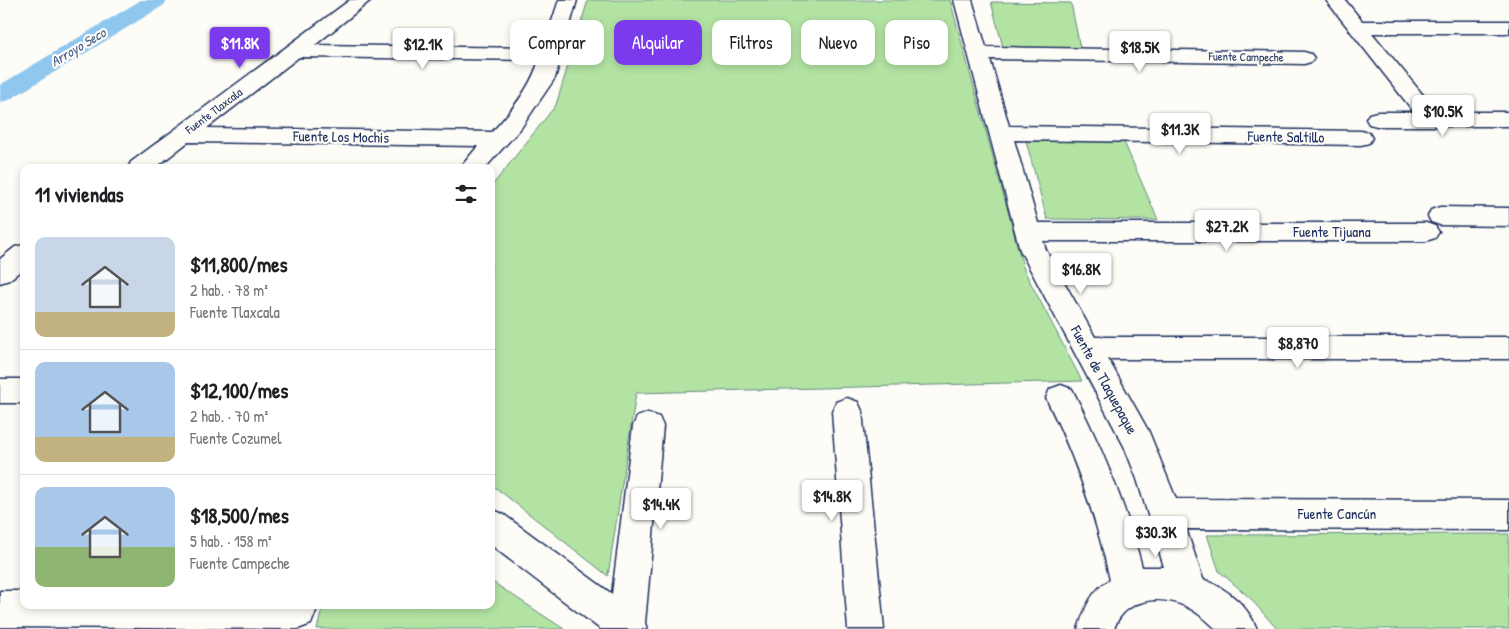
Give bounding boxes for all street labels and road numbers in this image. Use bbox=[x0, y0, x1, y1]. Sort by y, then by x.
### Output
street label: Fuente Campeche bbox=[1207, 47, 1284, 66]
street label: Fuente Tlaxcala bbox=[181, 83, 246, 138]
street label: Fuente Los Mochis bbox=[292, 125, 389, 148]
street label: Fuente Saltillo bbox=[1246, 125, 1325, 148]
street label: Fuente Tijuana bbox=[1292, 221, 1371, 242]
street label: Fuente de Tlaquepaque bbox=[1065, 321, 1143, 438]
street label: Fuente Cancún bbox=[1297, 503, 1376, 524]

